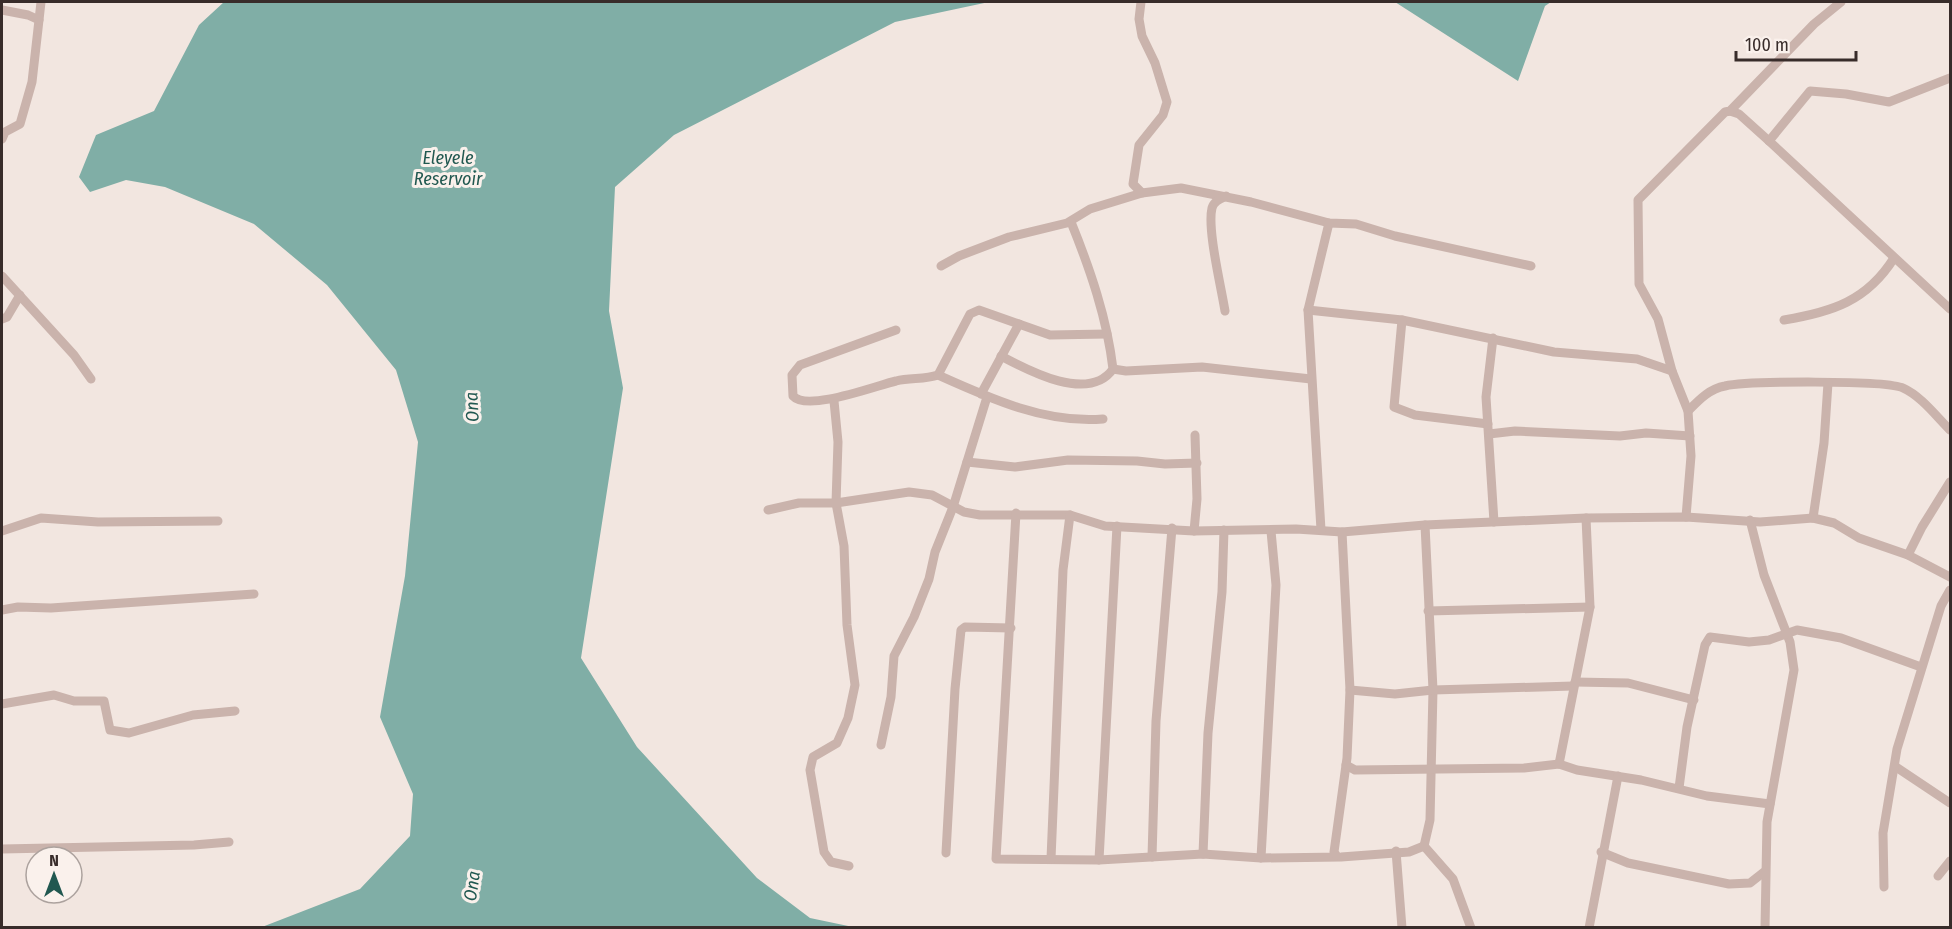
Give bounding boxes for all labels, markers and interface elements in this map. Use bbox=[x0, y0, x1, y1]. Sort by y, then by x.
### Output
scale bar bbox=[1736, 24, 1856, 62]
text: 100 m bbox=[1745, 34, 1789, 56]
water label: Eleyele Reservoir bbox=[414, 147, 483, 190]
water label: Ona bbox=[460, 391, 484, 423]
north arrow bbox=[24, 845, 84, 905]
text: N bbox=[49, 851, 59, 870]
water label: Ona bbox=[459, 870, 485, 902]

